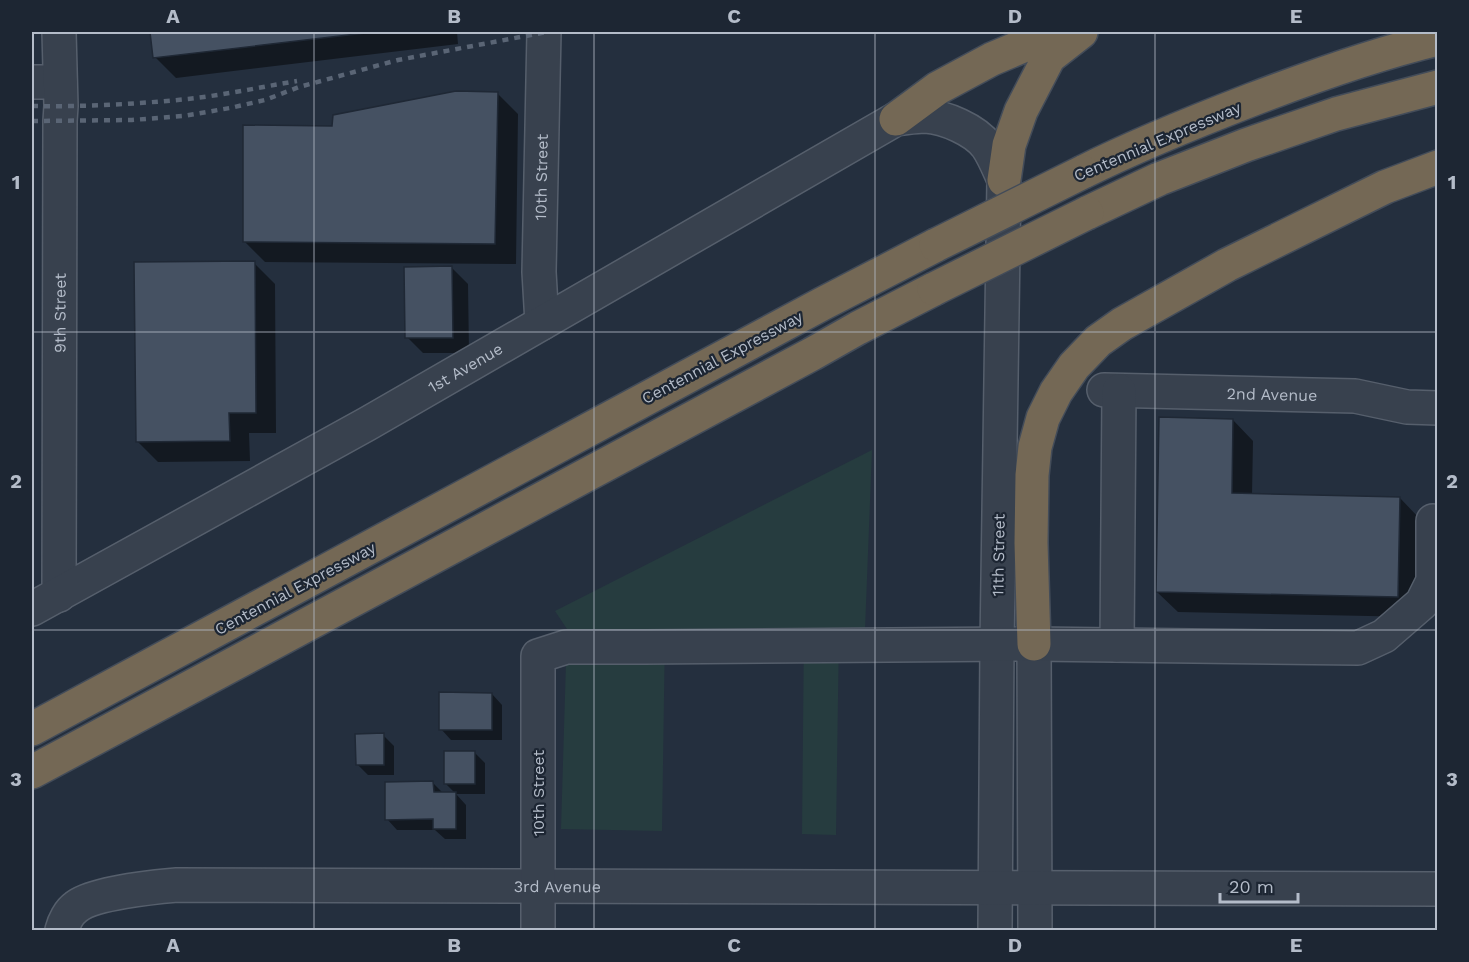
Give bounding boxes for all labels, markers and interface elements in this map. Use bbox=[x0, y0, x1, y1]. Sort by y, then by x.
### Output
text: A bbox=[166, 4, 180, 28]
text: B bbox=[447, 4, 461, 28]
text: C bbox=[727, 4, 741, 28]
text: D bbox=[1008, 4, 1022, 28]
text: E bbox=[1290, 4, 1302, 28]
street label: Centennial Expressway bbox=[1071, 97, 1244, 185]
street label: 10th Street bbox=[531, 133, 552, 221]
text: 1 bbox=[12, 170, 20, 194]
text: 1 bbox=[1448, 170, 1456, 194]
street label: 9th Street bbox=[51, 273, 70, 353]
street label: Centennial Expressway bbox=[639, 307, 807, 408]
street label: 1st Avenue bbox=[425, 339, 506, 397]
street label: 2nd Avenue bbox=[1226, 384, 1318, 405]
text: 2 bbox=[10, 469, 22, 493]
text: 2 bbox=[1446, 469, 1458, 493]
street label: 11th Street bbox=[988, 513, 1009, 597]
street label: Centennial Expressway bbox=[212, 538, 380, 639]
street label: 10th Street bbox=[529, 749, 548, 836]
text: 3 bbox=[10, 767, 22, 791]
text: 3 bbox=[1446, 767, 1458, 791]
scale bar bbox=[1220, 866, 1298, 904]
text: 20 m bbox=[1229, 876, 1274, 897]
street label: 3rd Avenue bbox=[514, 877, 601, 896]
text: A bbox=[166, 933, 180, 957]
text: B bbox=[447, 933, 461, 957]
text: C bbox=[727, 933, 741, 957]
text: D bbox=[1008, 933, 1022, 957]
text: E bbox=[1290, 933, 1302, 957]

